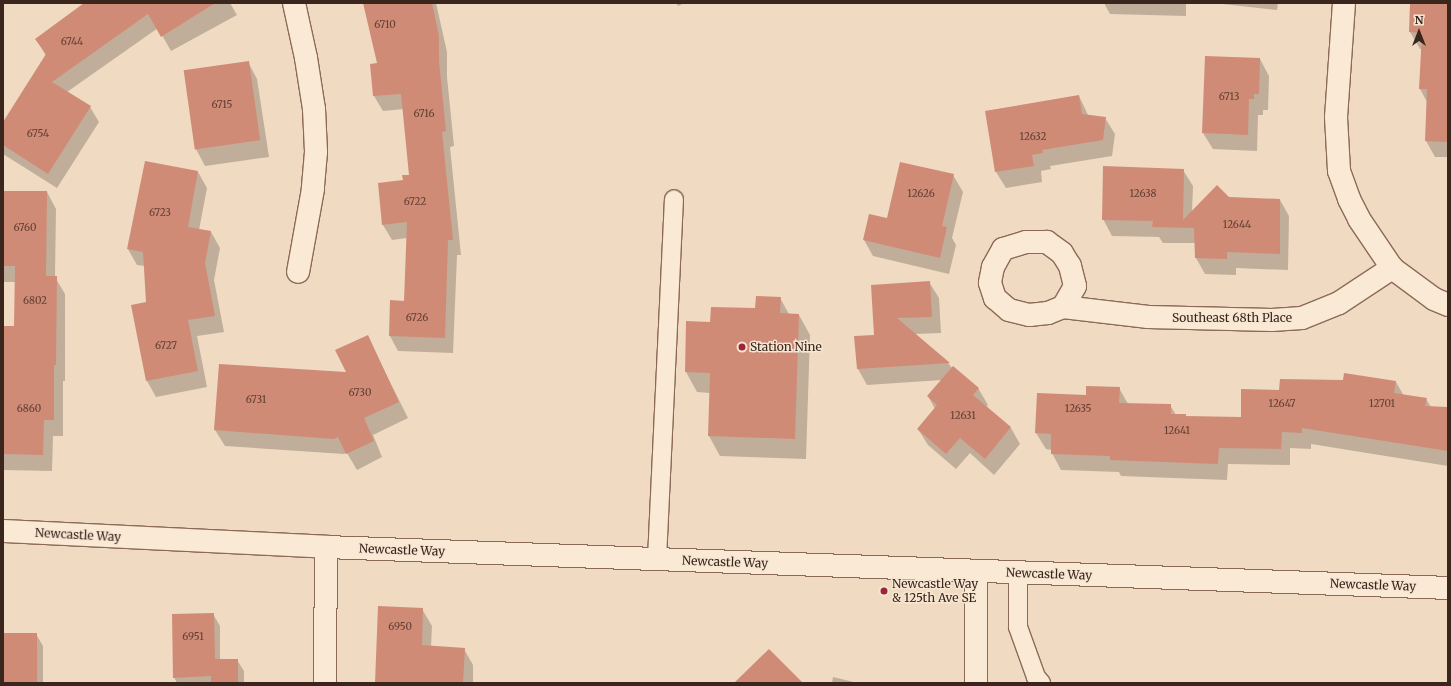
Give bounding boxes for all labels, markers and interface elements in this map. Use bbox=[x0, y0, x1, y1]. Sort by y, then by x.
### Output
north arrow bbox=[1399, 12, 1439, 52]
text: N bbox=[1415, 13, 1423, 27]
house number: 6710 bbox=[374, 19, 396, 31]
house number: 6744 bbox=[61, 36, 83, 48]
house number: 6713 bbox=[1219, 91, 1239, 103]
house number: 6715 bbox=[212, 99, 232, 111]
house number: 6716 bbox=[414, 108, 434, 120]
house number: 6754 bbox=[27, 128, 49, 140]
house number: 12632 bbox=[1020, 131, 1046, 143]
house number: 12626 bbox=[907, 188, 935, 200]
house number: 12638 bbox=[1129, 188, 1157, 200]
house number: 6722 bbox=[404, 196, 426, 208]
house number: 6723 bbox=[149, 207, 171, 219]
house number: 12644 bbox=[1223, 219, 1251, 231]
house number: 6760 bbox=[14, 222, 36, 234]
house number: 6802 bbox=[23, 295, 47, 307]
street label: Southeast 68th Place bbox=[1172, 311, 1292, 325]
house number: 6726 bbox=[406, 312, 428, 324]
house number: 6727 bbox=[155, 340, 177, 352]
place label: Station Nine bbox=[750, 340, 822, 354]
marker: Station Nine bbox=[737, 342, 747, 352]
house number: 6730 bbox=[349, 387, 371, 399]
house number: 6731 bbox=[246, 394, 266, 406]
house number: 12647 bbox=[1268, 398, 1296, 410]
house number: 12701 bbox=[1369, 398, 1395, 410]
house number: 6860 bbox=[17, 403, 41, 415]
house number: 12635 bbox=[1065, 403, 1091, 415]
house number: 12631 bbox=[950, 410, 976, 422]
house number: 12641 bbox=[1164, 425, 1190, 437]
street label: Newcastle Way bbox=[35, 526, 121, 544]
street label: Newcastle Way bbox=[359, 541, 445, 559]
street label: Newcastle Way bbox=[682, 553, 768, 571]
street label: Newcastle Way bbox=[1006, 565, 1092, 583]
street label: Newcastle Way bbox=[1330, 576, 1416, 594]
place label: Newcastle Way & 125th Ave SE bbox=[892, 577, 978, 605]
marker: Newcastle Way & 125th Ave SE bbox=[879, 586, 889, 596]
house number: 6950 bbox=[388, 621, 412, 633]
house number: 6951 bbox=[182, 631, 204, 643]

